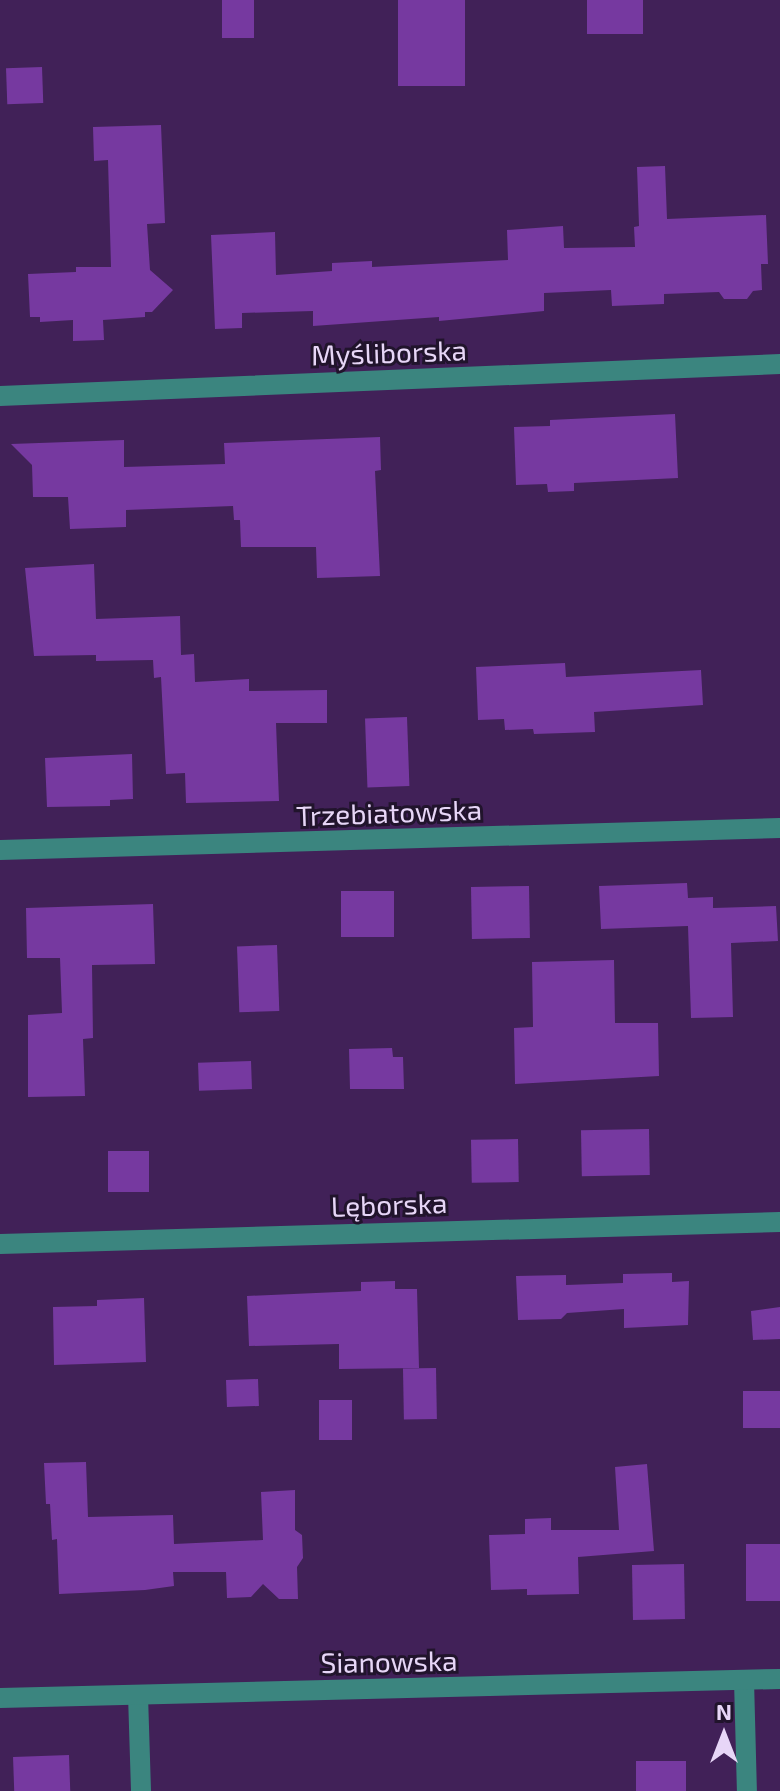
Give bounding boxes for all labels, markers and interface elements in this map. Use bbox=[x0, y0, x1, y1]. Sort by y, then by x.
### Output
street label: Myśliborska bbox=[311, 332, 467, 372]
street label: Trzebiatowska bbox=[296, 792, 482, 832]
street label: Lęborska bbox=[330, 1185, 448, 1223]
street label: Sianowska bbox=[320, 1643, 458, 1679]
north arrow bbox=[684, 1695, 764, 1775]
text: N bbox=[716, 1698, 732, 1724]

